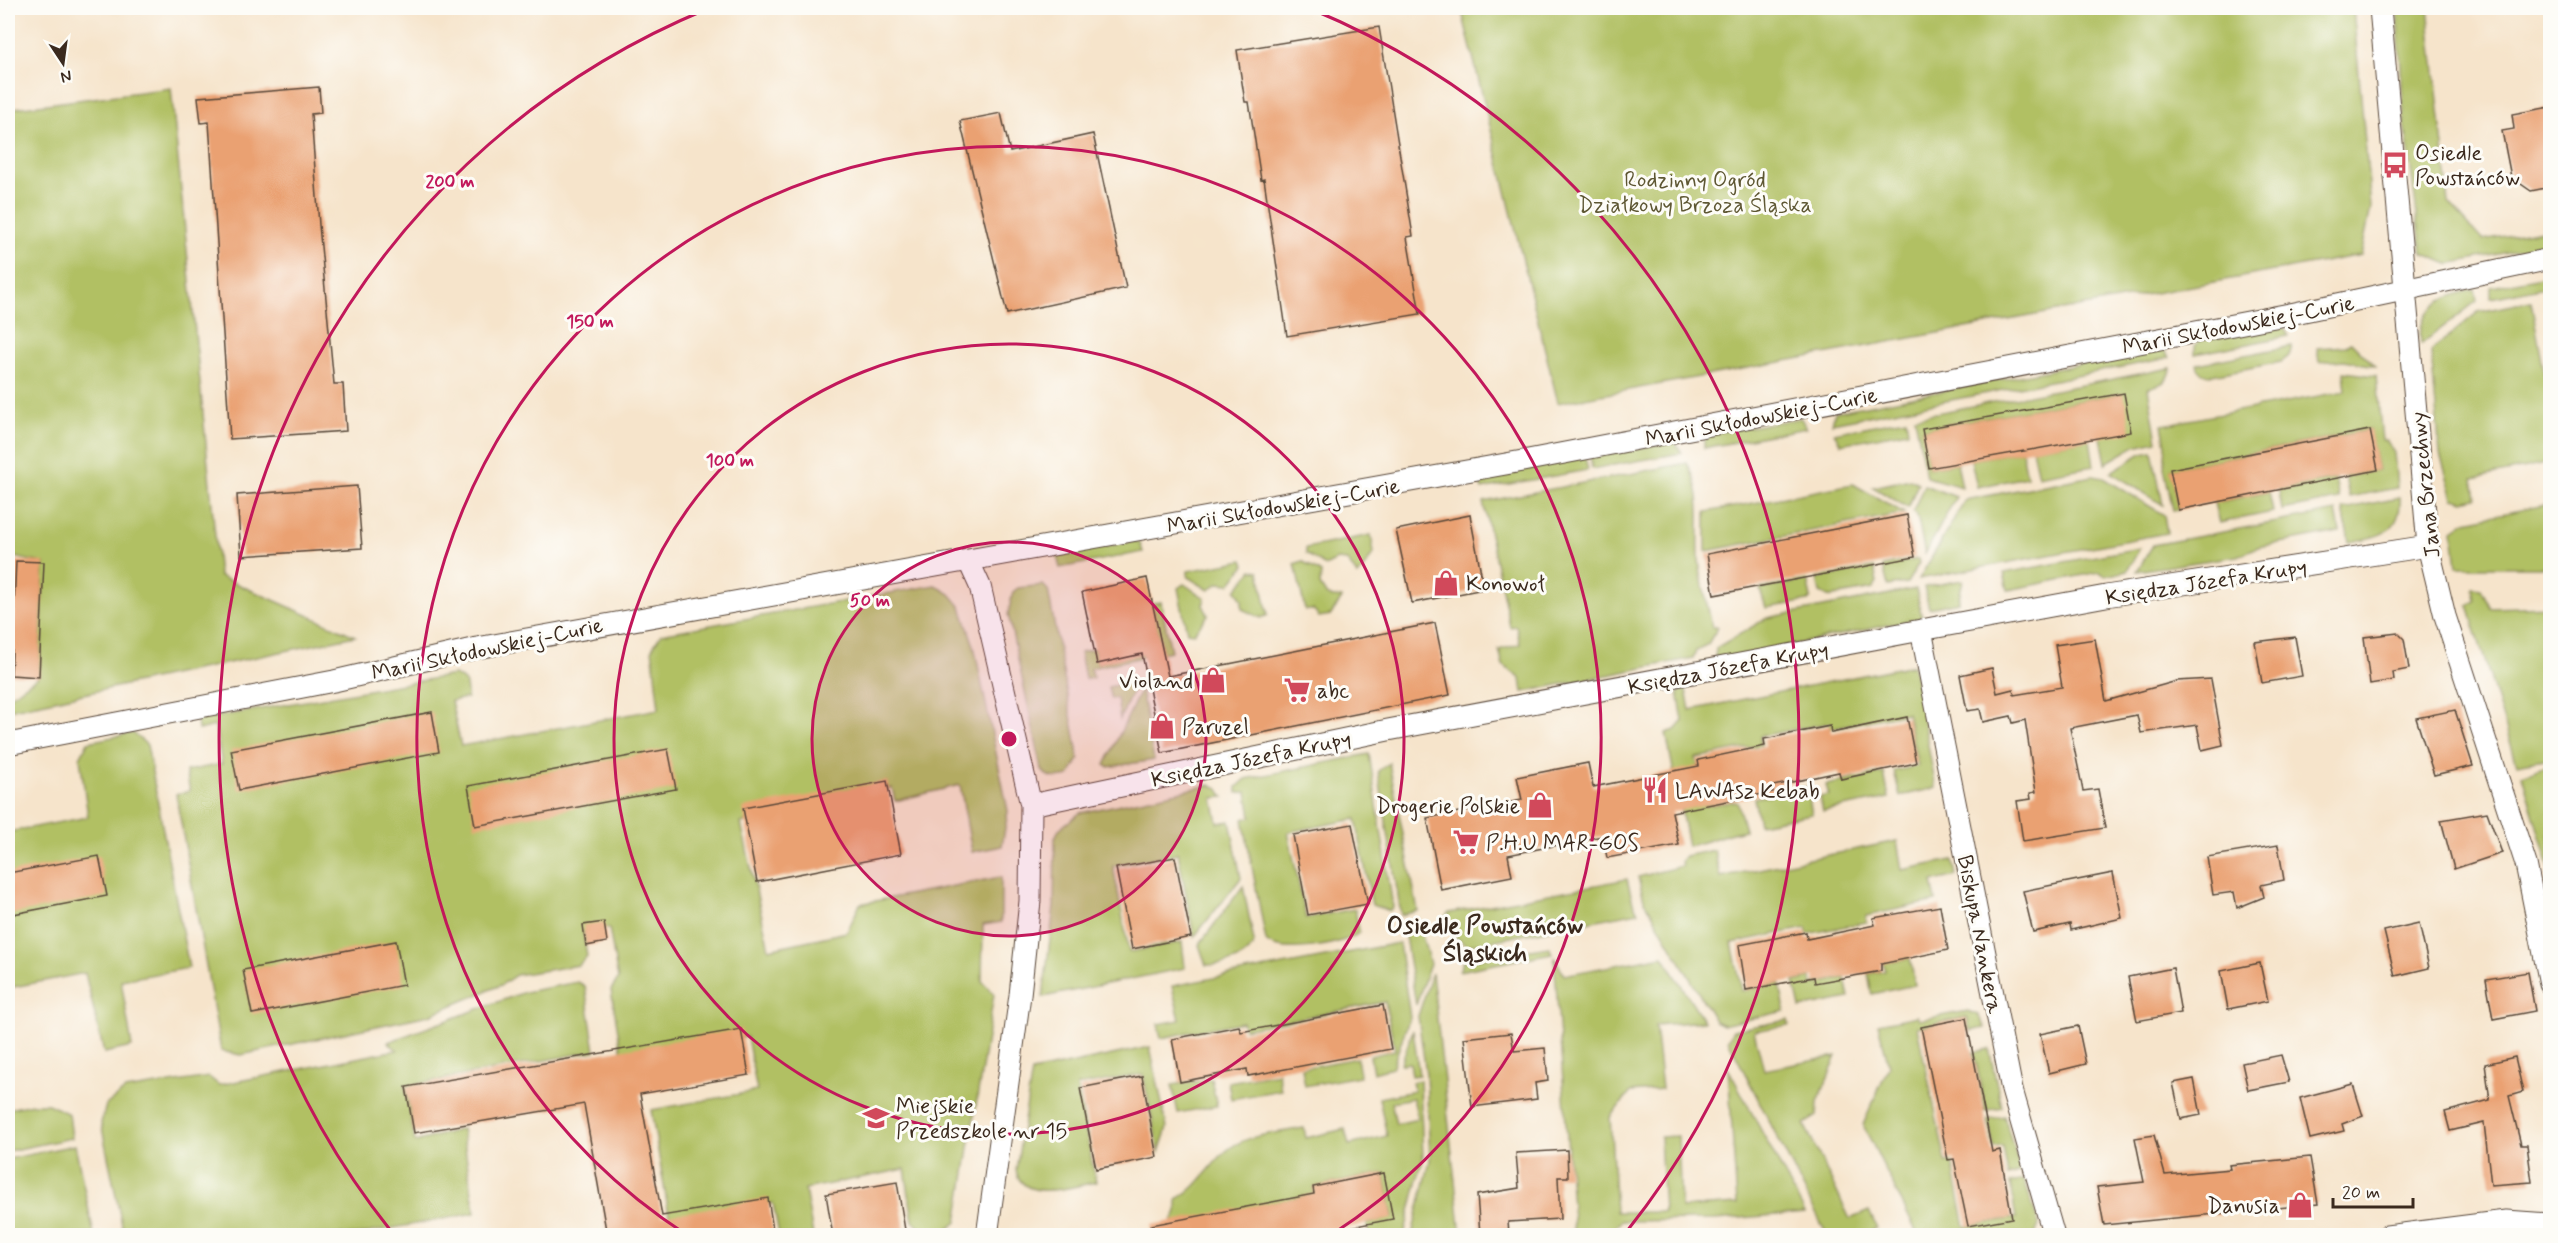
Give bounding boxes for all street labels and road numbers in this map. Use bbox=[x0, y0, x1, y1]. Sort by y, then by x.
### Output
street label: Marii Skłodowskiej-Curie bbox=[2120, 290, 2357, 363]
street label: Marii Skłodowskiej-Curie bbox=[1643, 382, 1880, 455]
street label: Jana Brzechwy bbox=[2404, 410, 2448, 559]
street label: Marii Skłodowskiej-Curie bbox=[1165, 473, 1402, 542]
street label: Księdza Józefa Krupy bbox=[2104, 553, 2309, 613]
street label: Marii Skłodowskiej-Curie bbox=[369, 612, 606, 689]
street label: Księdza Józefa Krupy bbox=[1626, 636, 1831, 702]
street label: Księdza Józefa Krupy bbox=[1149, 725, 1354, 795]
street label: Biskupa Nankera bbox=[1950, 853, 2008, 1017]

